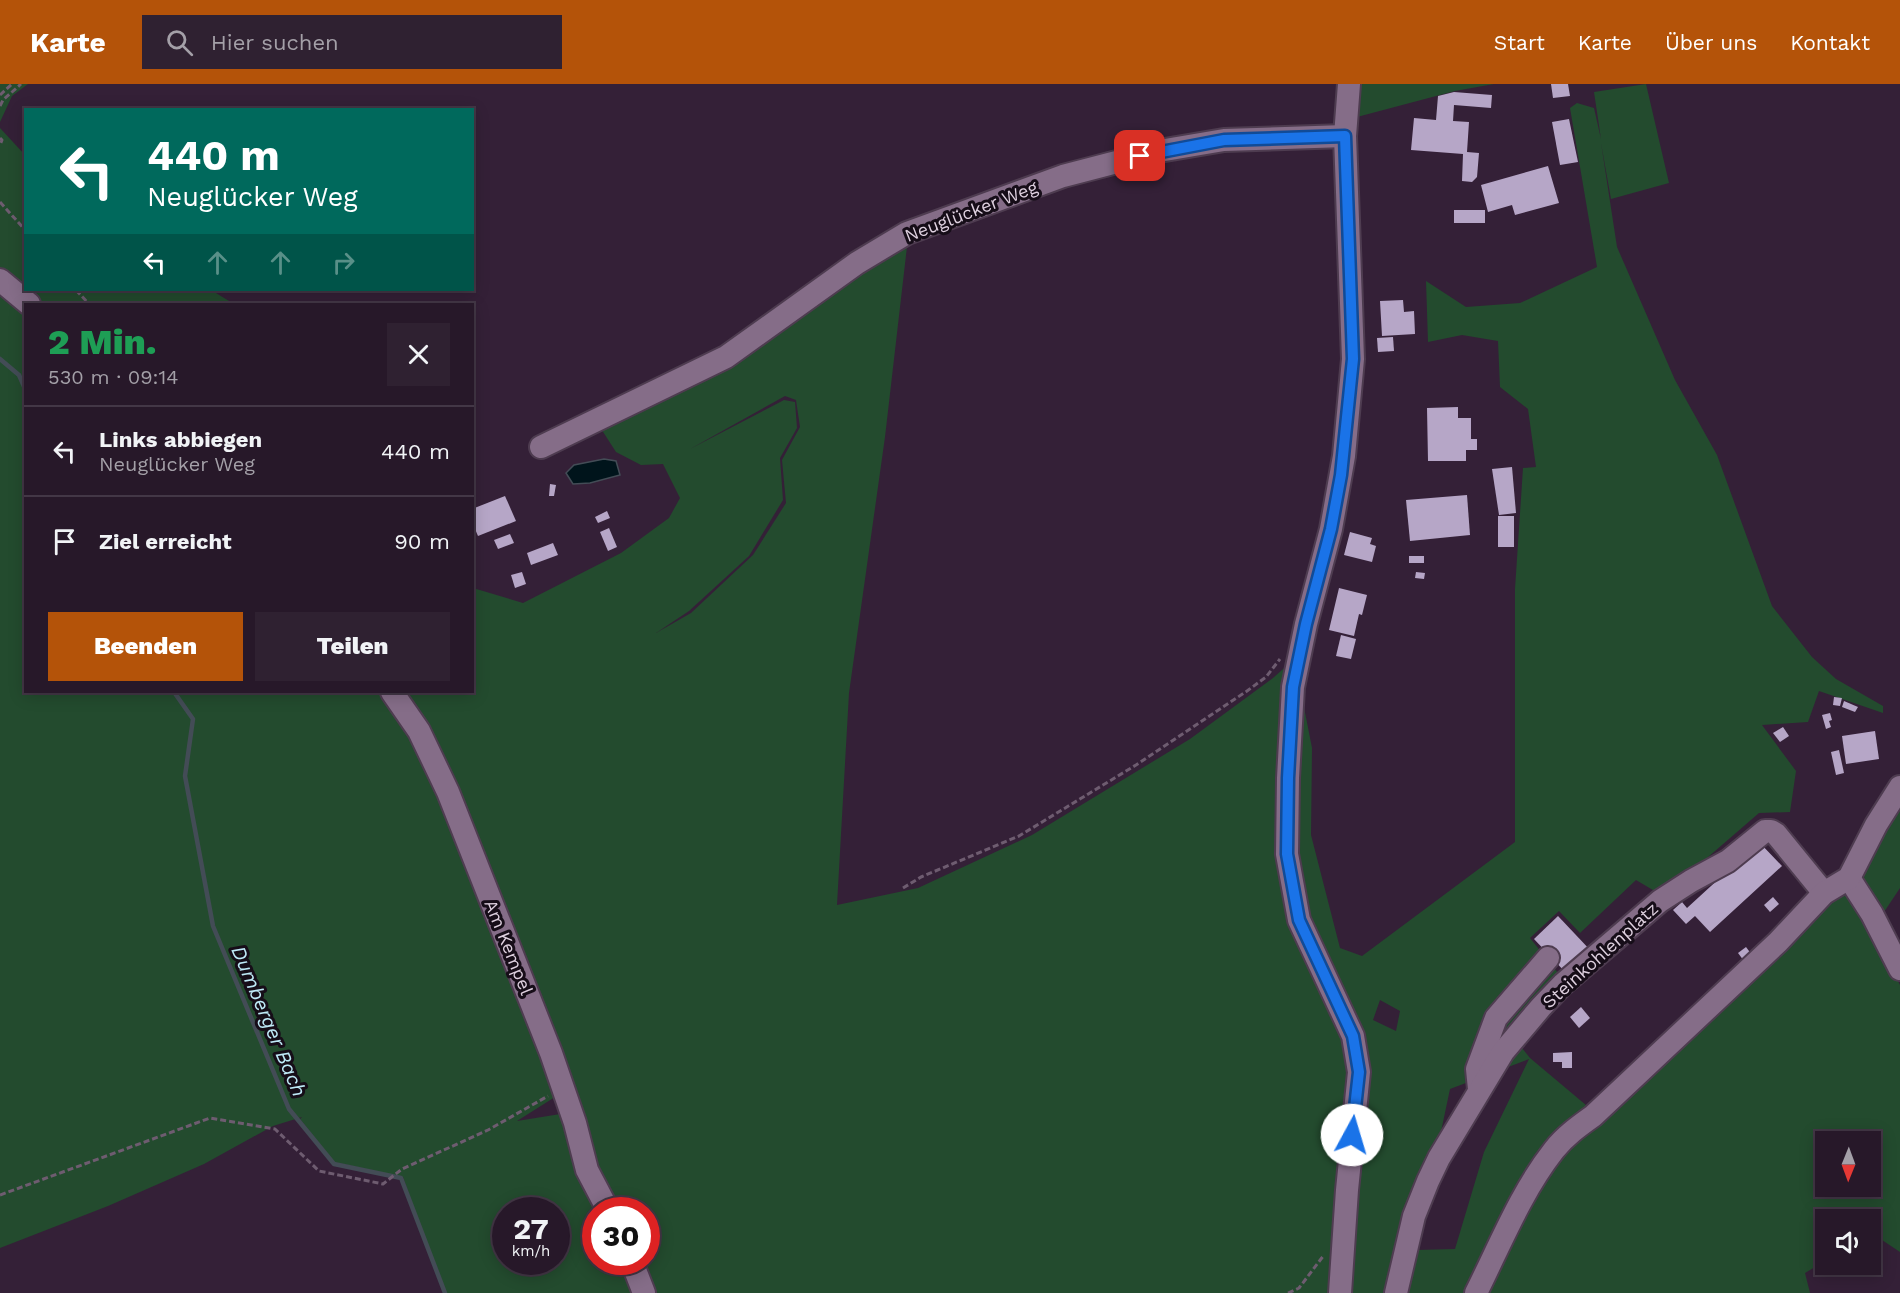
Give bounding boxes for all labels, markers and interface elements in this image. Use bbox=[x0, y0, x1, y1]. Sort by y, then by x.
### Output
search box bbox=[142, 15, 562, 69]
text: Karte bbox=[30, 26, 106, 59]
icon: search bbox=[163, 26, 196, 59]
text: Hier suchen bbox=[211, 30, 339, 55]
text: Start bbox=[1494, 30, 1545, 55]
text: Karte bbox=[1578, 30, 1632, 55]
text: Über uns bbox=[1665, 30, 1757, 55]
text: Kontakt bbox=[1790, 30, 1870, 55]
pin bbox=[1114, 130, 1165, 181]
text: 440 m bbox=[147, 131, 280, 180]
icon: left bbox=[48, 132, 126, 210]
icon: arrive bbox=[1123, 139, 1156, 172]
street label: Neuglücker Weg bbox=[902, 176, 1041, 246]
text: Neuglücker Weg bbox=[147, 181, 358, 213]
icon: left bbox=[138, 246, 171, 279]
icon: ahead bbox=[201, 246, 234, 279]
icon: ahead bbox=[264, 246, 297, 279]
icon: right bbox=[327, 246, 360, 279]
text: 2 Min. bbox=[48, 321, 157, 363]
button: close bbox=[387, 323, 450, 386]
text: 530 m · 09:14 bbox=[48, 365, 179, 389]
text: Links abbiegen bbox=[99, 427, 262, 452]
icon: left bbox=[48, 435, 81, 468]
text: 440 m bbox=[381, 439, 450, 464]
text: Neuglücker Weg bbox=[99, 452, 255, 476]
icon: arrive bbox=[48, 525, 81, 558]
text: Ziel erreicht bbox=[99, 529, 232, 554]
text: 90 m bbox=[394, 529, 450, 554]
button: Beenden bbox=[48, 612, 243, 681]
button: Teilen bbox=[255, 612, 450, 681]
street label: Am Kempel bbox=[480, 896, 538, 998]
street label: Steinkohlenplatz bbox=[1538, 898, 1662, 1012]
water label: Dumberger Bach bbox=[226, 942, 312, 1100]
position arrow bbox=[1320, 1103, 1384, 1167]
north arrow bbox=[1815, 1131, 1881, 1197]
map controls bbox=[1815, 1131, 1881, 1275]
speed limit sign: 30 bbox=[582, 1197, 660, 1275]
button: sound bbox=[1815, 1209, 1881, 1275]
text: 27 bbox=[513, 1211, 549, 1246]
text: km/h bbox=[512, 1242, 550, 1260]

